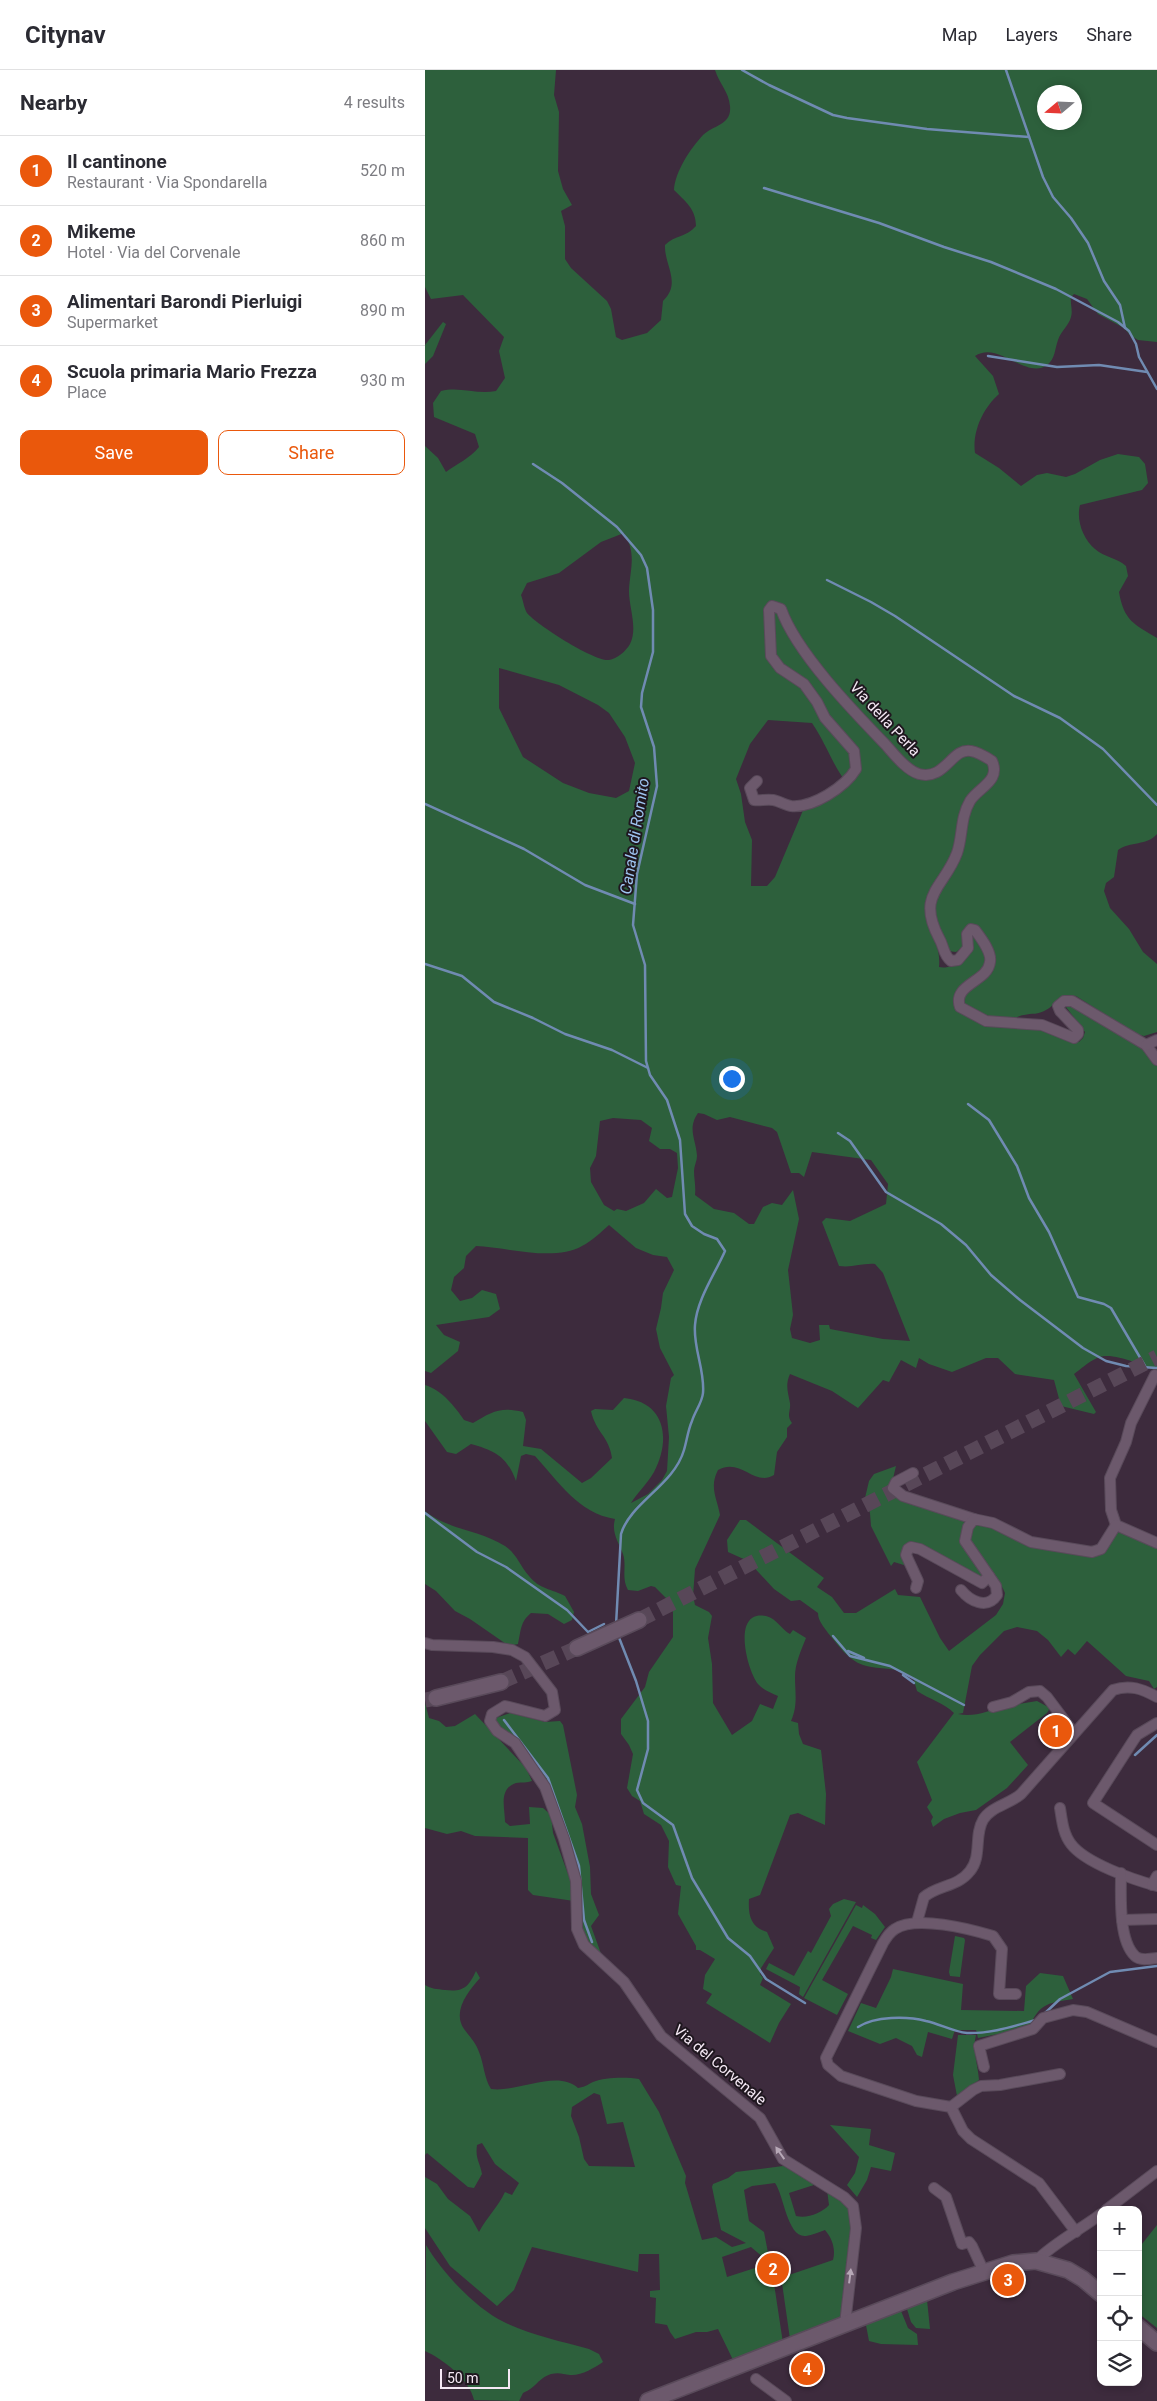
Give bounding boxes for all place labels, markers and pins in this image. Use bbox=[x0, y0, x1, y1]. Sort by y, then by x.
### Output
pin: 1 bbox=[1040, 1712, 1072, 1750]
pin: 2 bbox=[757, 2250, 789, 2288]
pin: 3 bbox=[992, 2261, 1024, 2299]
pin: 4 bbox=[791, 2350, 823, 2388]

